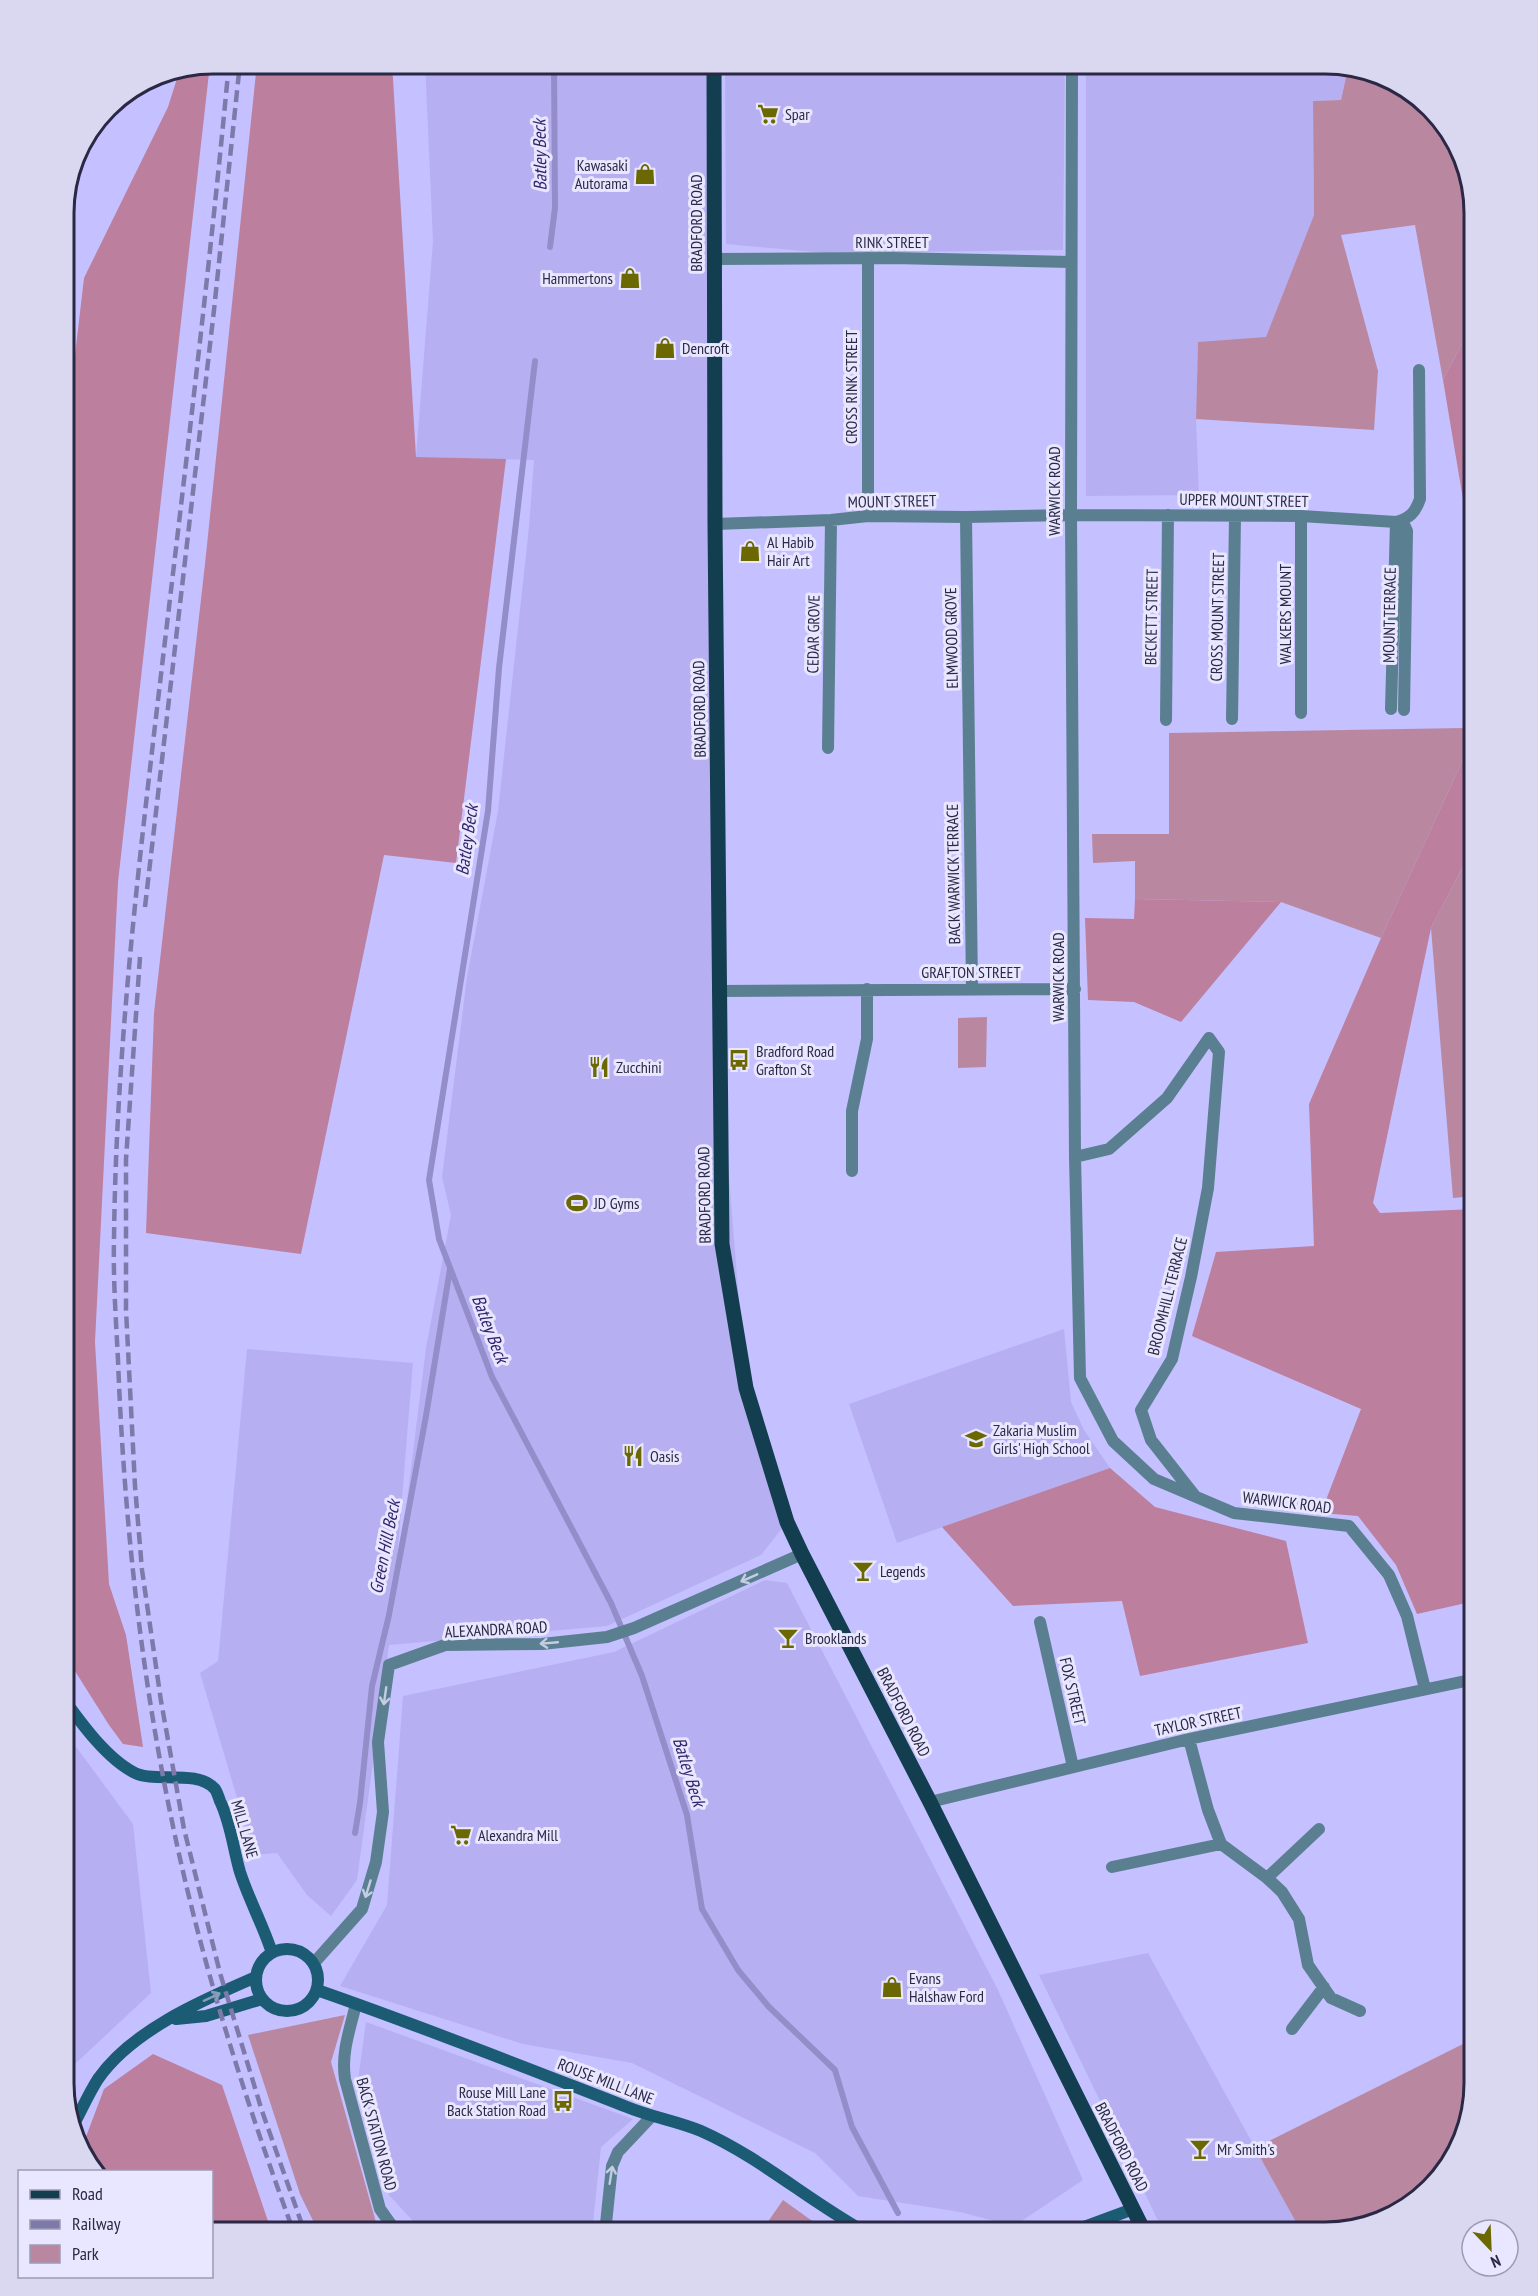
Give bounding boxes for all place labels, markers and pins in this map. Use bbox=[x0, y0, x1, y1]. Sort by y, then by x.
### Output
supermarket icon: Spar bbox=[756, 102, 780, 126]
place label: Spar bbox=[785, 104, 810, 124]
place label: Kawasaki Autorama bbox=[575, 155, 628, 193]
shop icon: Kawasaki Autorama bbox=[633, 162, 657, 186]
shop icon: Hammertons bbox=[618, 266, 642, 290]
place label: Hammertons bbox=[542, 268, 613, 288]
shop icon: Dencroft bbox=[653, 336, 677, 360]
place label: Dencroft bbox=[682, 338, 730, 358]
place label: Al Habib Hair Art bbox=[767, 532, 814, 570]
shop icon: Al Habib Hair Art bbox=[738, 539, 762, 563]
place label: Bradford Road Grafton St bbox=[756, 1041, 834, 1079]
bus stop icon: Bradford Road Grafton St bbox=[727, 1048, 751, 1072]
restaurant icon: Zucchini bbox=[587, 1055, 611, 1079]
place label: Zucchini bbox=[616, 1057, 662, 1077]
sports icon: JD Gyms bbox=[565, 1191, 589, 1215]
place label: JD Gyms bbox=[593, 1193, 639, 1213]
place label: Zakaria Muslim Girls' High School bbox=[993, 1420, 1090, 1458]
school or university icon: Zakaria Muslim Girls' High School bbox=[964, 1427, 988, 1451]
restaurant icon: Oasis bbox=[621, 1444, 645, 1468]
place label: Oasis bbox=[650, 1446, 679, 1466]
bar icon: Legends bbox=[851, 1559, 875, 1583]
place label: Legends bbox=[880, 1561, 925, 1581]
bar icon: Brooklands bbox=[776, 1626, 800, 1650]
place label: Brooklands bbox=[805, 1628, 866, 1648]
supermarket icon: Alexandra Mill bbox=[449, 1823, 473, 1847]
place label: Alexandra Mill bbox=[478, 1825, 558, 1845]
place label: Evans Halshaw Ford bbox=[909, 1968, 984, 2006]
shop icon: Evans Halshaw Ford bbox=[880, 1975, 904, 1999]
place label: Rouse Mill Lane Back Station Road bbox=[447, 2082, 546, 2120]
bus stop icon: Rouse Mill Lane Back Station Road bbox=[551, 2089, 575, 2113]
bar icon: Mr Smith's bbox=[1188, 2137, 1212, 2161]
place label: Mr Smith's bbox=[1217, 2139, 1275, 2159]

